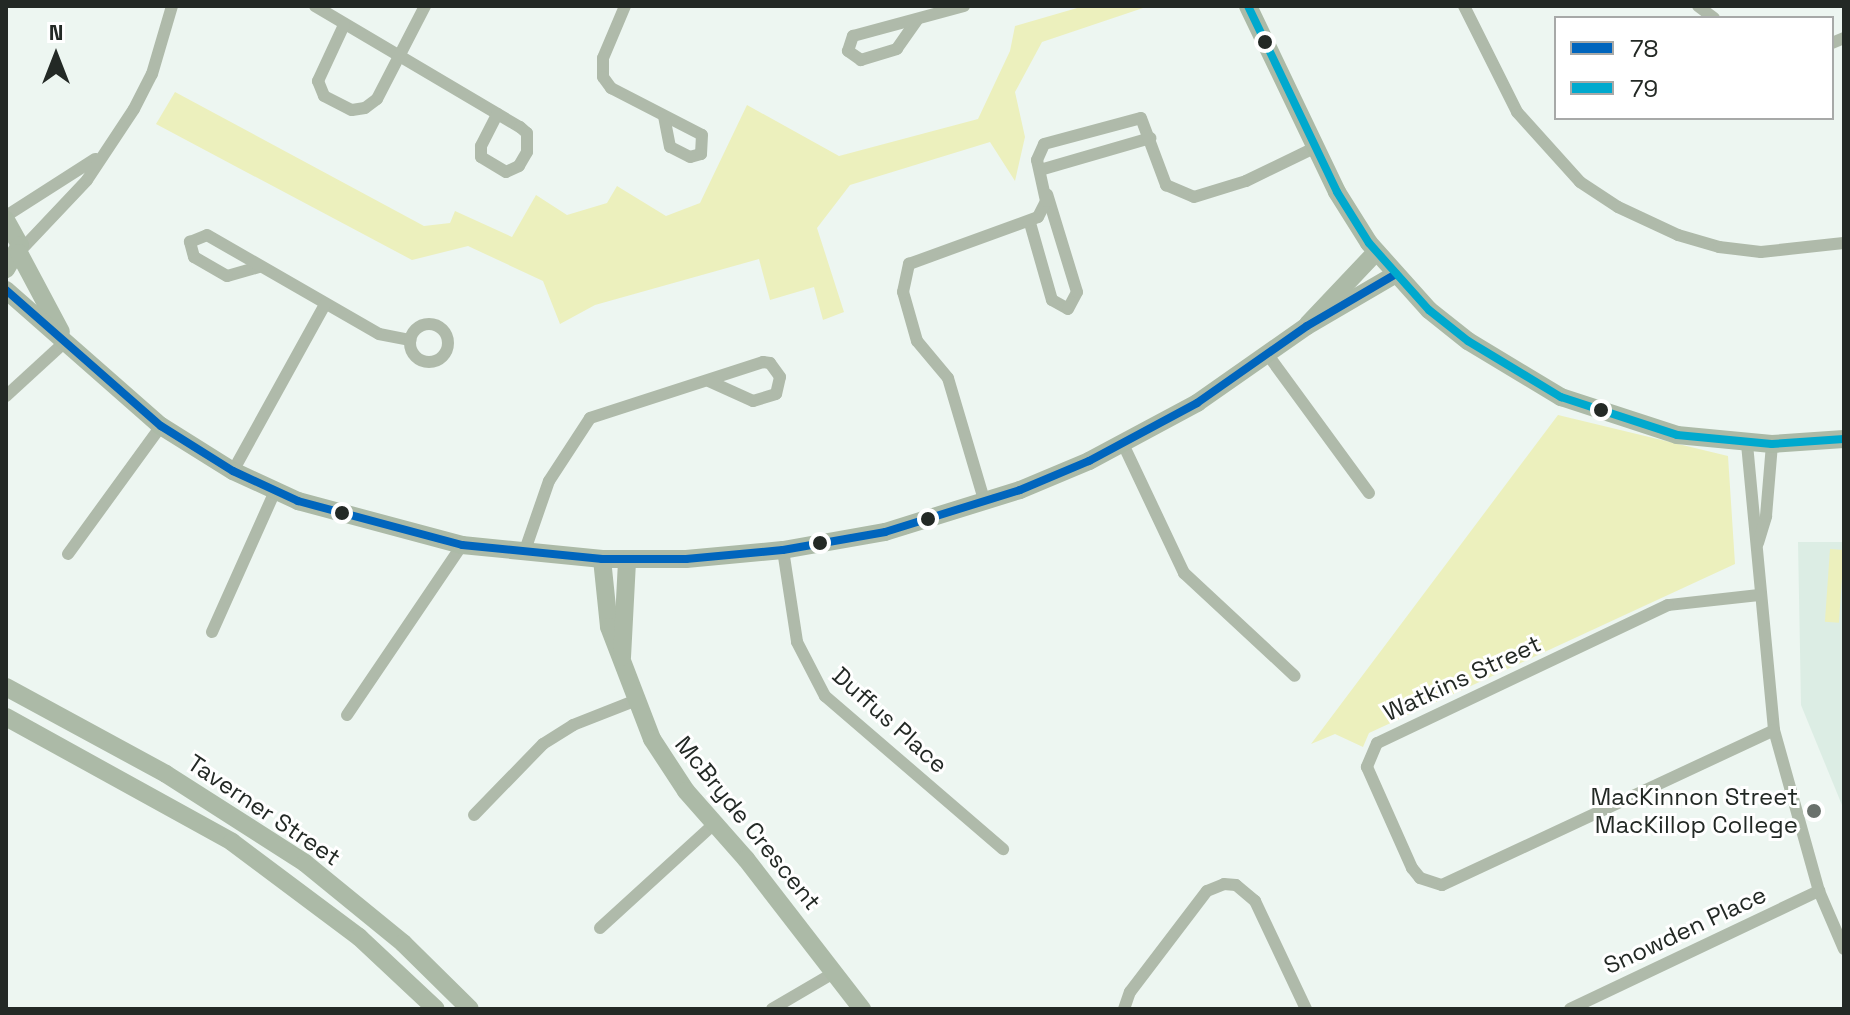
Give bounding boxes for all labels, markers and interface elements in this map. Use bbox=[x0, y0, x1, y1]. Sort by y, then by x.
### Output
north arrow bbox=[16, 16, 96, 96]
legend bbox=[1554, 16, 1834, 120]
text: N bbox=[49, 18, 63, 46]
text: 78 bbox=[1630, 33, 1658, 64]
unlabelled marker bbox=[1257, 34, 1273, 50]
text: 79 bbox=[1630, 73, 1658, 104]
unlabelled marker bbox=[1593, 402, 1609, 418]
unlabelled marker bbox=[334, 505, 350, 521]
unlabelled marker bbox=[920, 511, 936, 527]
unlabelled marker bbox=[812, 535, 828, 551]
street label: Watkins Street bbox=[1379, 629, 1545, 727]
street label: Duffus Place bbox=[827, 661, 953, 779]
street label: McBryde Crescent bbox=[669, 730, 827, 916]
street label: Taverner Street bbox=[182, 748, 346, 872]
place label: MacKinnon Street MacKillop College bbox=[1590, 783, 1798, 839]
marker: MacKinnon Street MacKillop College bbox=[1805, 802, 1823, 820]
street label: Snowden Place bbox=[1599, 880, 1771, 980]

